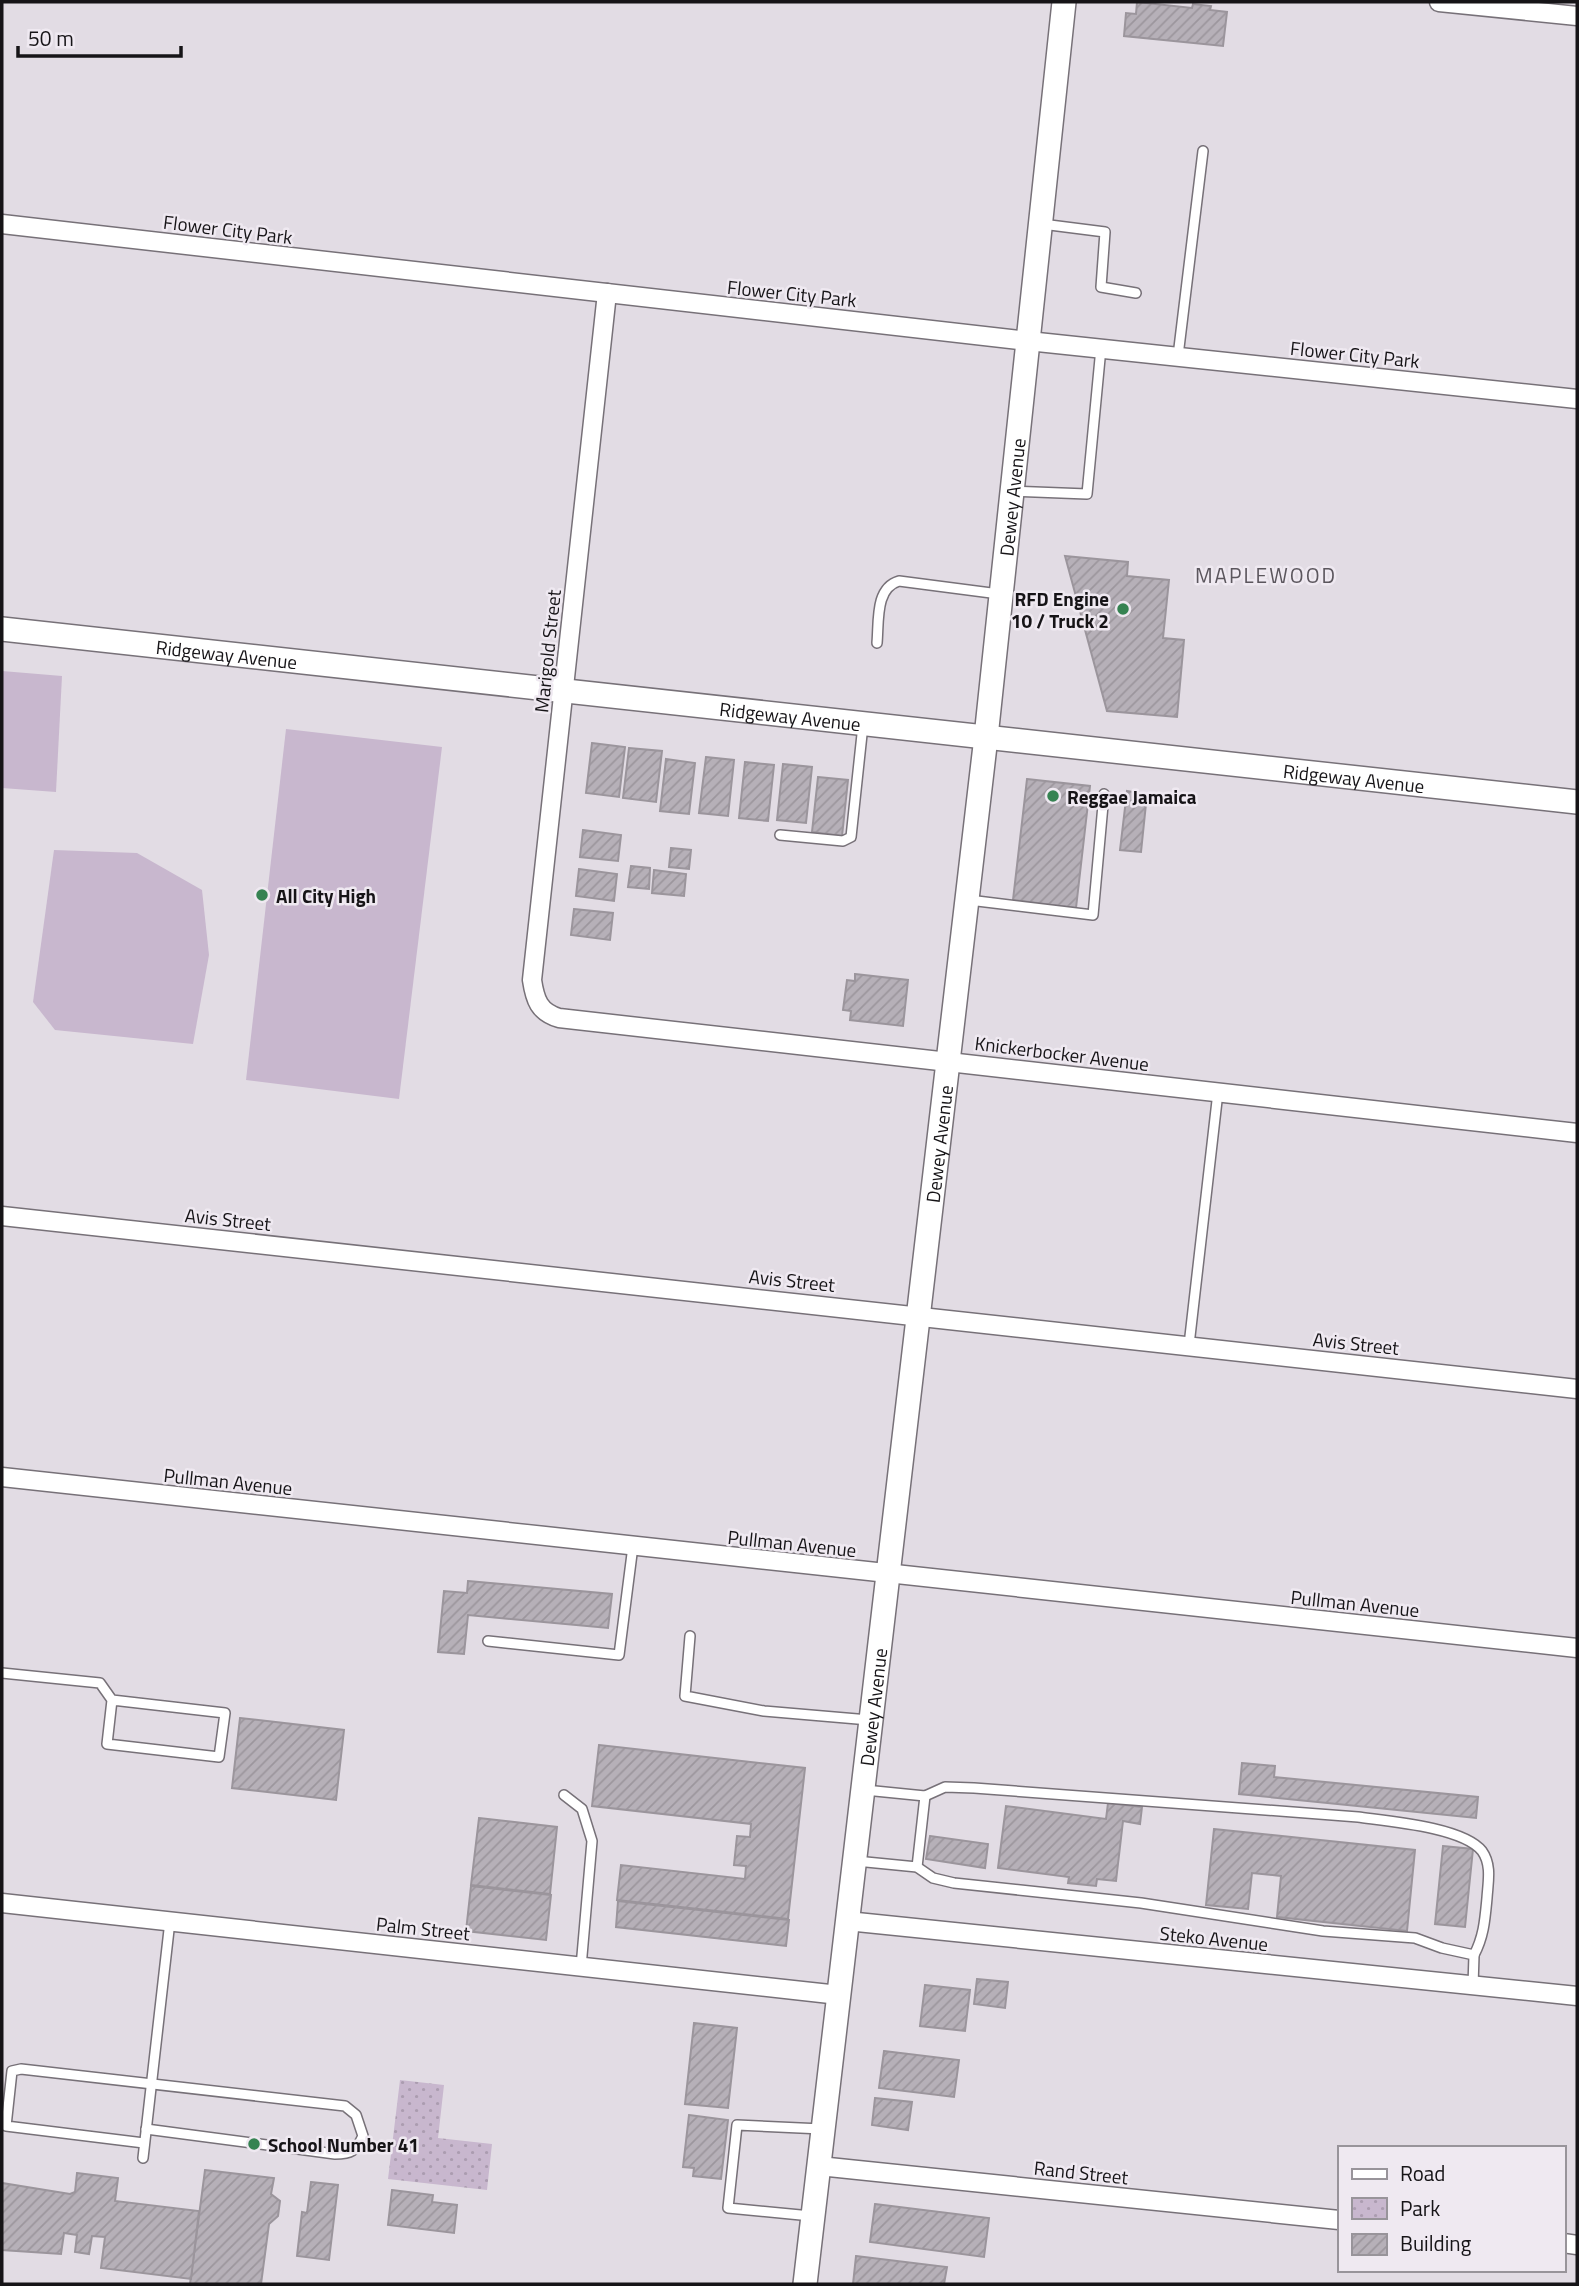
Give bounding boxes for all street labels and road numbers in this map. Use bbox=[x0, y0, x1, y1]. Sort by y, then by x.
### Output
street label: Flower City Park bbox=[162, 207, 294, 251]
street label: Flower City Park bbox=[726, 272, 858, 314]
street label: Flower City Park bbox=[1289, 333, 1421, 375]
street label: Dewey Avenue bbox=[991, 436, 1032, 557]
street label: Marigold Street bbox=[526, 588, 568, 714]
street label: Ridgeway Avenue bbox=[155, 632, 299, 676]
street label: Ridgeway Avenue bbox=[718, 693, 862, 738]
street label: Ridgeway Avenue bbox=[1282, 755, 1426, 800]
street label: Knickerbocker Avenue bbox=[973, 1028, 1151, 1078]
street label: Dewey Avenue bbox=[917, 1083, 960, 1204]
street label: Avis Street bbox=[184, 1200, 273, 1238]
street label: Avis Street bbox=[748, 1261, 837, 1299]
street label: Avis Street bbox=[1312, 1324, 1401, 1362]
street label: Pullman Avenue bbox=[162, 1460, 294, 1502]
street label: Pullman Avenue bbox=[726, 1522, 858, 1564]
street label: Pullman Avenue bbox=[1289, 1582, 1421, 1624]
street label: Dewey Avenue bbox=[851, 1646, 894, 1767]
street label: Palm Street bbox=[375, 1909, 472, 1947]
street label: Steko Avenue bbox=[1158, 1918, 1270, 1958]
street label: Rand Street bbox=[1032, 2153, 1130, 2191]

